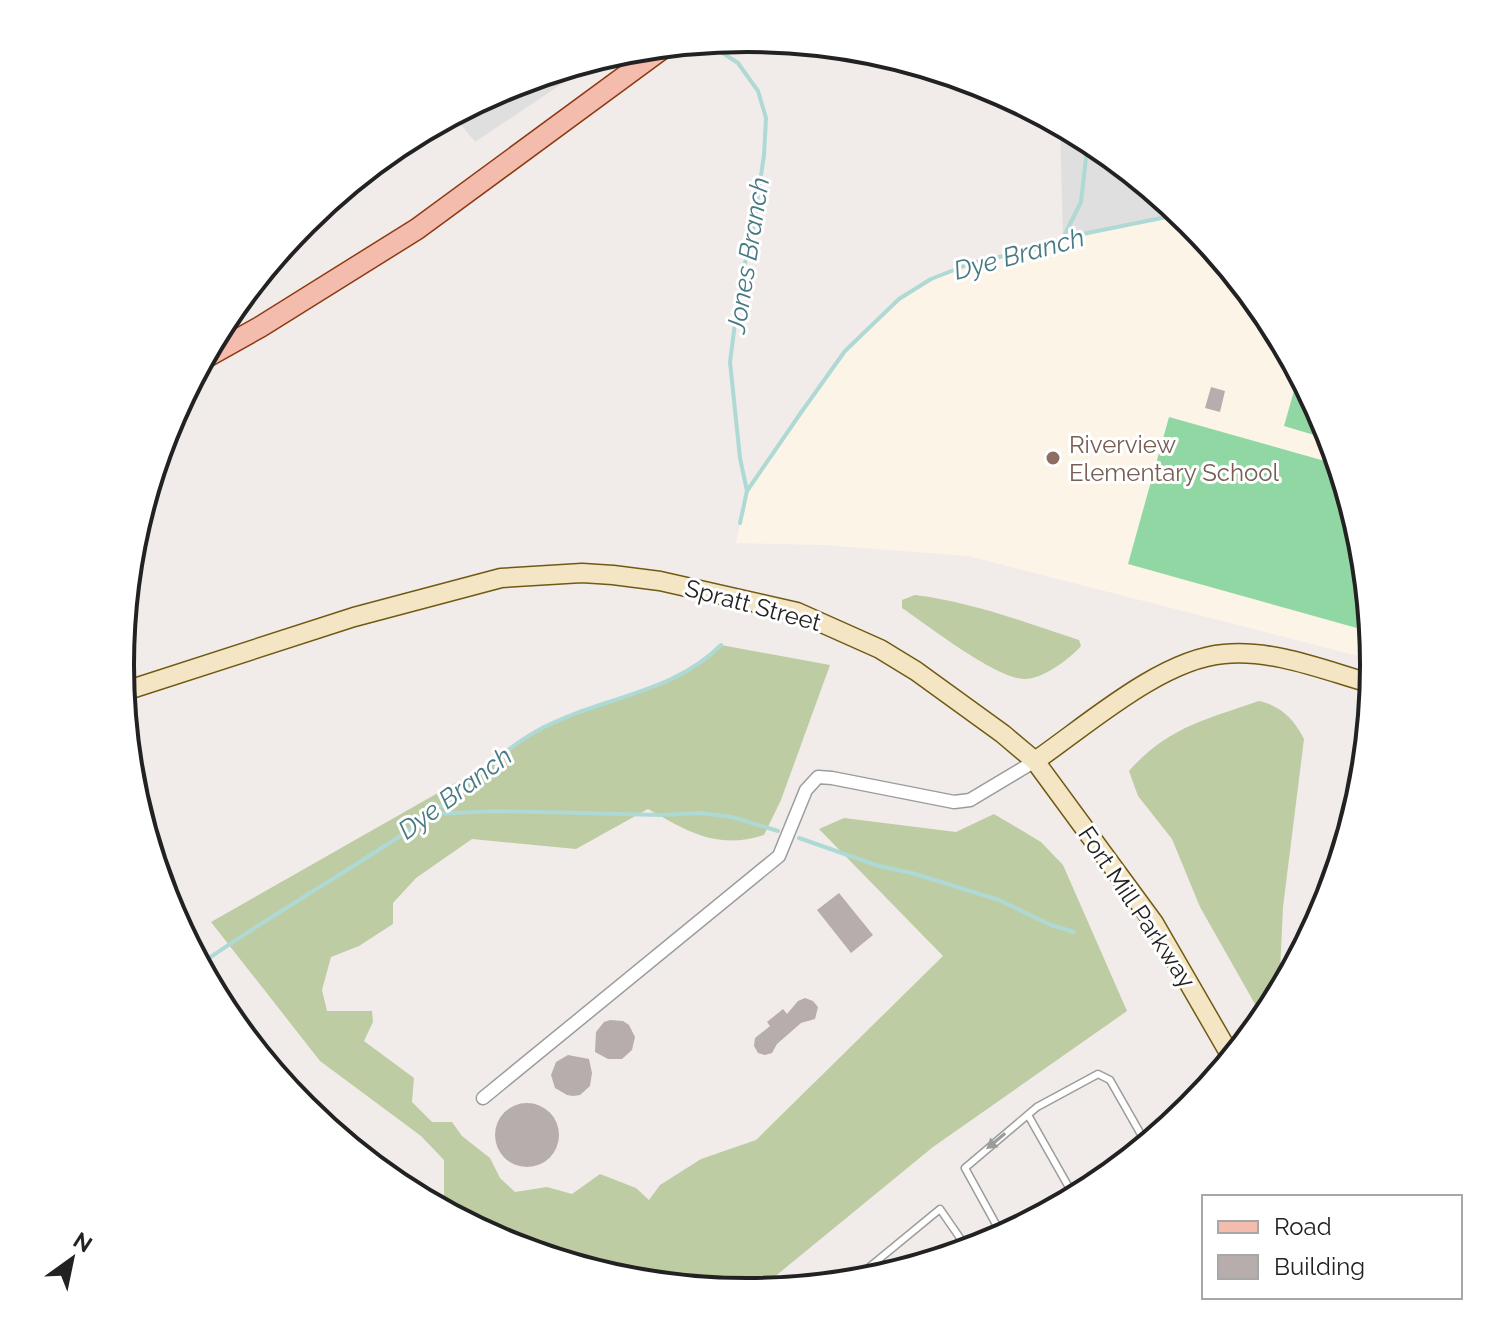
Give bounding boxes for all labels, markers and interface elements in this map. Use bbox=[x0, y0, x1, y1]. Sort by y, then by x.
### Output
water label: Jones Branch bbox=[721, 175, 775, 336]
water label: Dye Branch bbox=[950, 222, 1088, 286]
place label: Riverview Elementary School bbox=[1069, 430, 1280, 487]
marker: Riverview Elementary School bbox=[1044, 449, 1062, 467]
street label: Spratt Street bbox=[682, 573, 824, 637]
water label: Dye Branch bbox=[392, 741, 518, 845]
street label: Fort Mill Parkway bbox=[1072, 821, 1202, 993]
one-way arrow bbox=[987, 1132, 1007, 1149]
legend bbox=[1202, 1195, 1462, 1299]
text: Road bbox=[1274, 1212, 1332, 1241]
north arrow bbox=[32, 1219, 112, 1299]
text: N bbox=[69, 1227, 97, 1258]
text: Building bbox=[1274, 1252, 1365, 1281]

